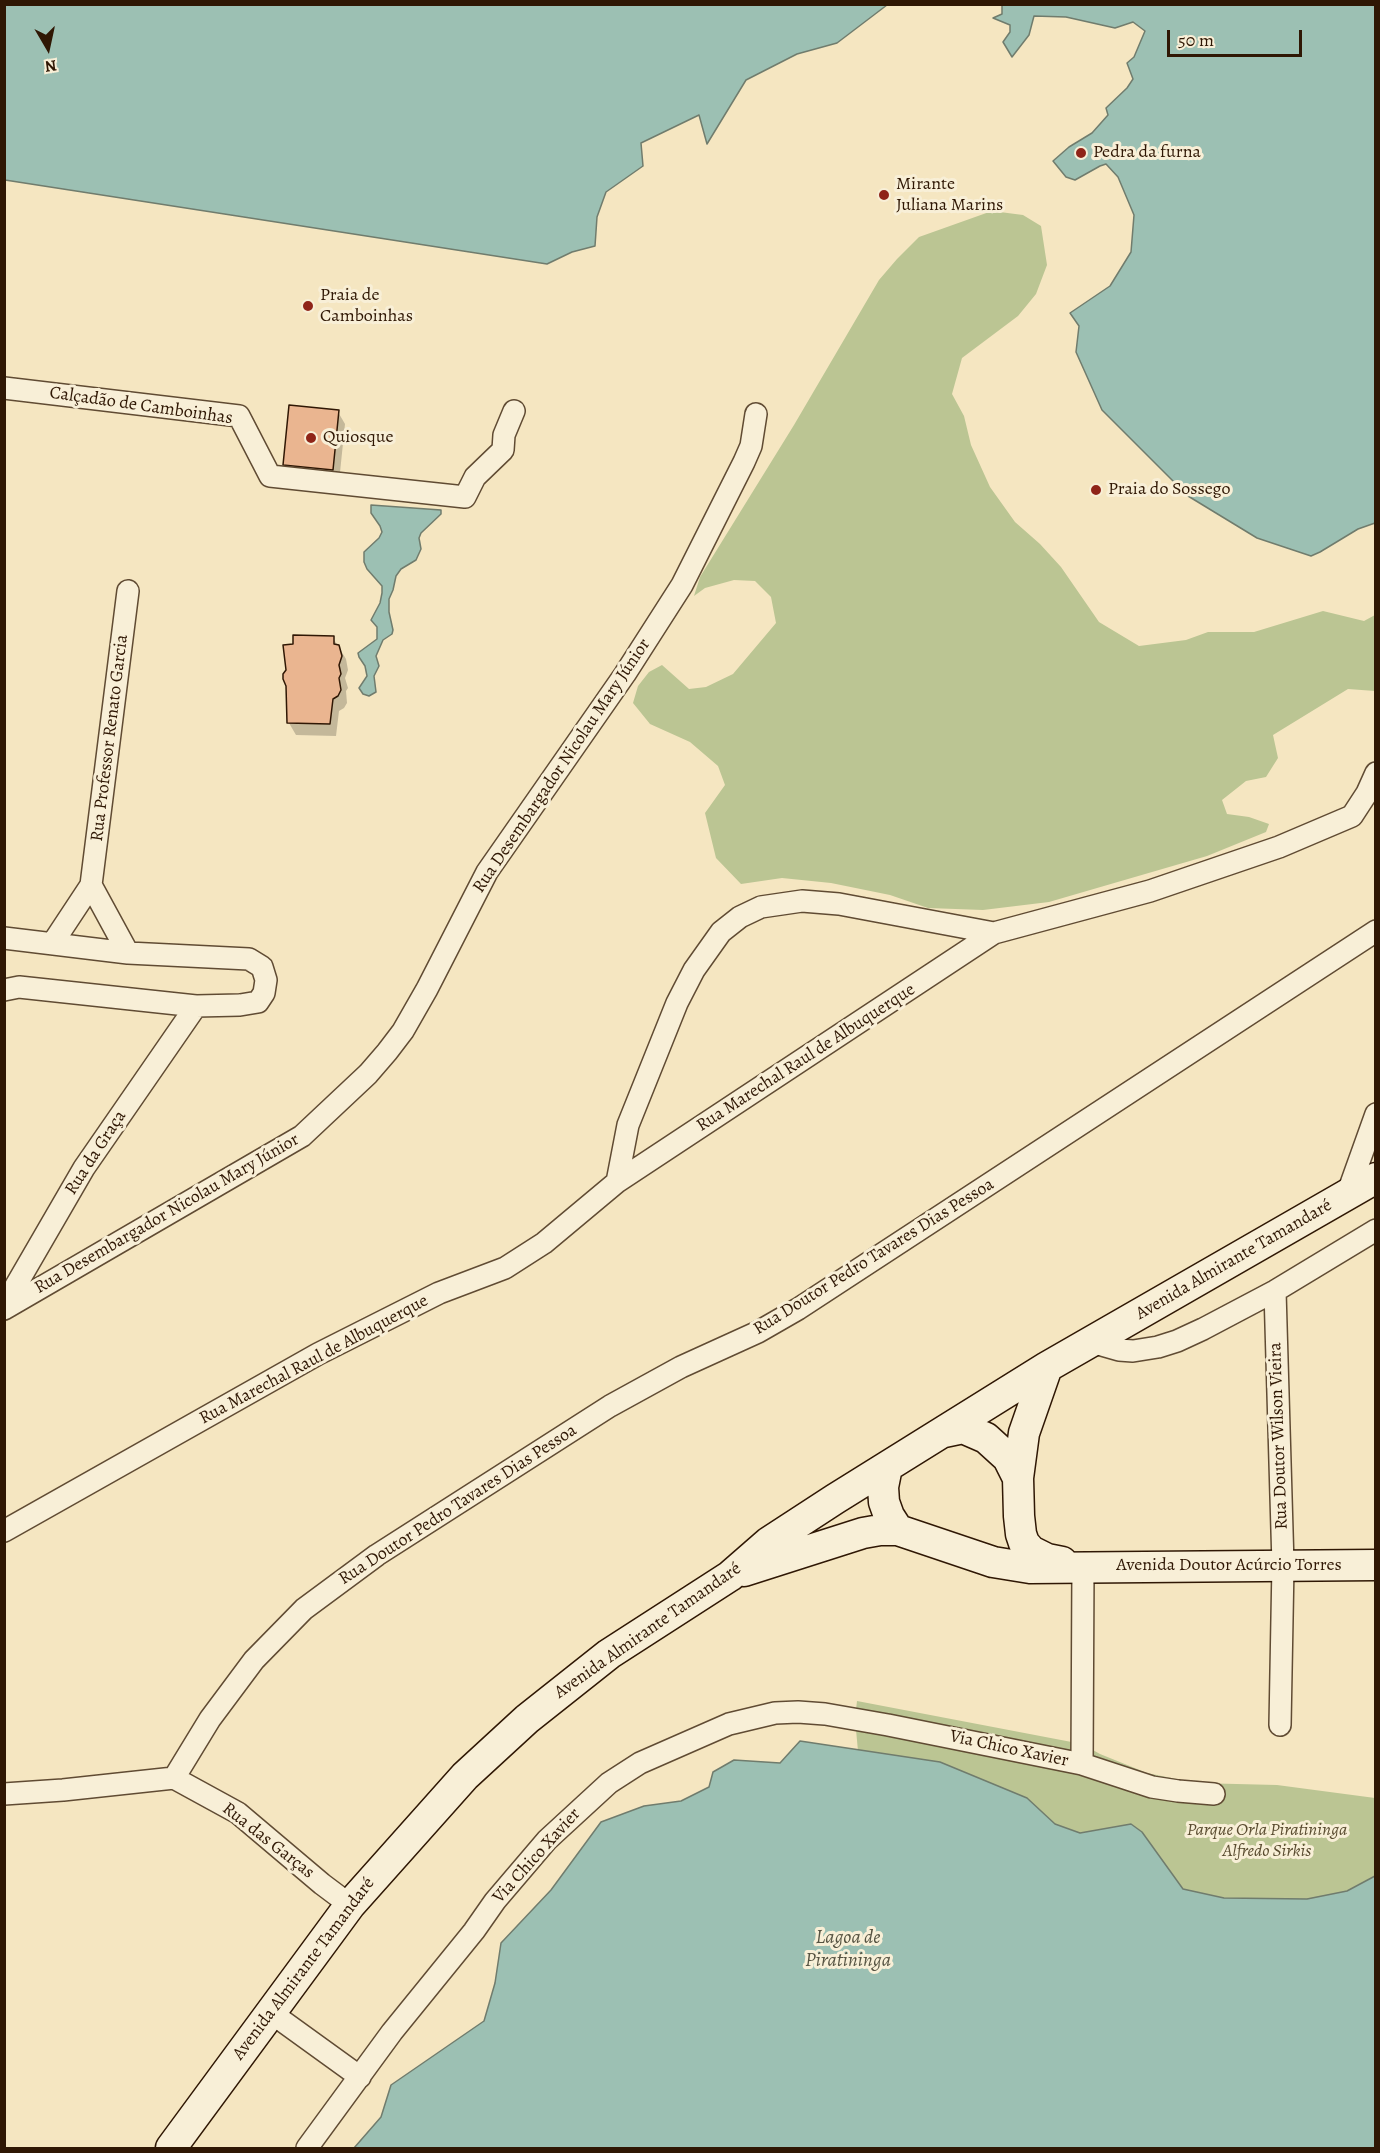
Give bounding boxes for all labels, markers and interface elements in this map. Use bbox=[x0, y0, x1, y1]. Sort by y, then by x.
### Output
north arrow bbox=[18, 18, 78, 78]
scale bar bbox=[1170, 18, 1305, 56]
text: 50 m bbox=[1178, 28, 1214, 52]
text: N bbox=[43, 54, 58, 78]
place label: Pedra da furna bbox=[1093, 142, 1201, 164]
marker: Pedra da furna bbox=[1074, 146, 1088, 160]
place label: Mirante Juliana Marins bbox=[896, 174, 1003, 216]
marker: Mirante Juliana Marins bbox=[877, 188, 891, 202]
place label: Praia de Camboinhas bbox=[320, 285, 413, 328]
marker: Praia de Camboinhas bbox=[301, 299, 315, 313]
street label: Calçadão de Camboinhas bbox=[48, 382, 234, 430]
place label: Quiosque bbox=[323, 427, 394, 449]
marker: Quiosque bbox=[304, 431, 318, 445]
place label: Praia do Sossego bbox=[1108, 479, 1231, 501]
marker: Praia do Sossego bbox=[1089, 483, 1103, 497]
street label: Rua Professor Renato Garcia bbox=[87, 633, 133, 843]
street label: Rua Desembargador Nicolau Mary Júnior bbox=[469, 635, 655, 897]
street label: Rua Marechal Raul de Albuquerque bbox=[693, 979, 919, 1137]
street label: Rua da Graça bbox=[61, 1107, 131, 1199]
street label: Rua Desembargador Nicolau Mary Júnior bbox=[31, 1129, 303, 1299]
street label: Rua Doutor Pedro Tavares Dias Pessoa bbox=[750, 1174, 998, 1340]
street label: Avenida Almirante Tamandaré bbox=[1132, 1195, 1336, 1325]
street label: Rua Marechal Raul de Albuquerque bbox=[196, 1290, 432, 1430]
street label: Rua Doutor Wilson Vieira bbox=[1265, 1342, 1293, 1530]
street label: Rua Doutor Pedro Tavares Dias Pessoa bbox=[335, 1420, 581, 1590]
street label: Avenida Doutor Acúrcio Torres bbox=[1116, 1555, 1342, 1577]
street label: Avenida Almirante Tamandaré bbox=[550, 1558, 746, 1704]
street label: Via Chico Xavier bbox=[948, 1726, 1070, 1772]
street label: Rua das Garças bbox=[218, 1798, 318, 1884]
street label: Via Chico Xavier bbox=[489, 1804, 585, 1908]
park label: Parque Orla Piratininga Alfredo Sirkis bbox=[1187, 1820, 1347, 1862]
street label: Avenida Almirante Tamandaré bbox=[228, 1873, 380, 2065]
water label: Lagoa de Piratininga bbox=[805, 1926, 891, 1973]

